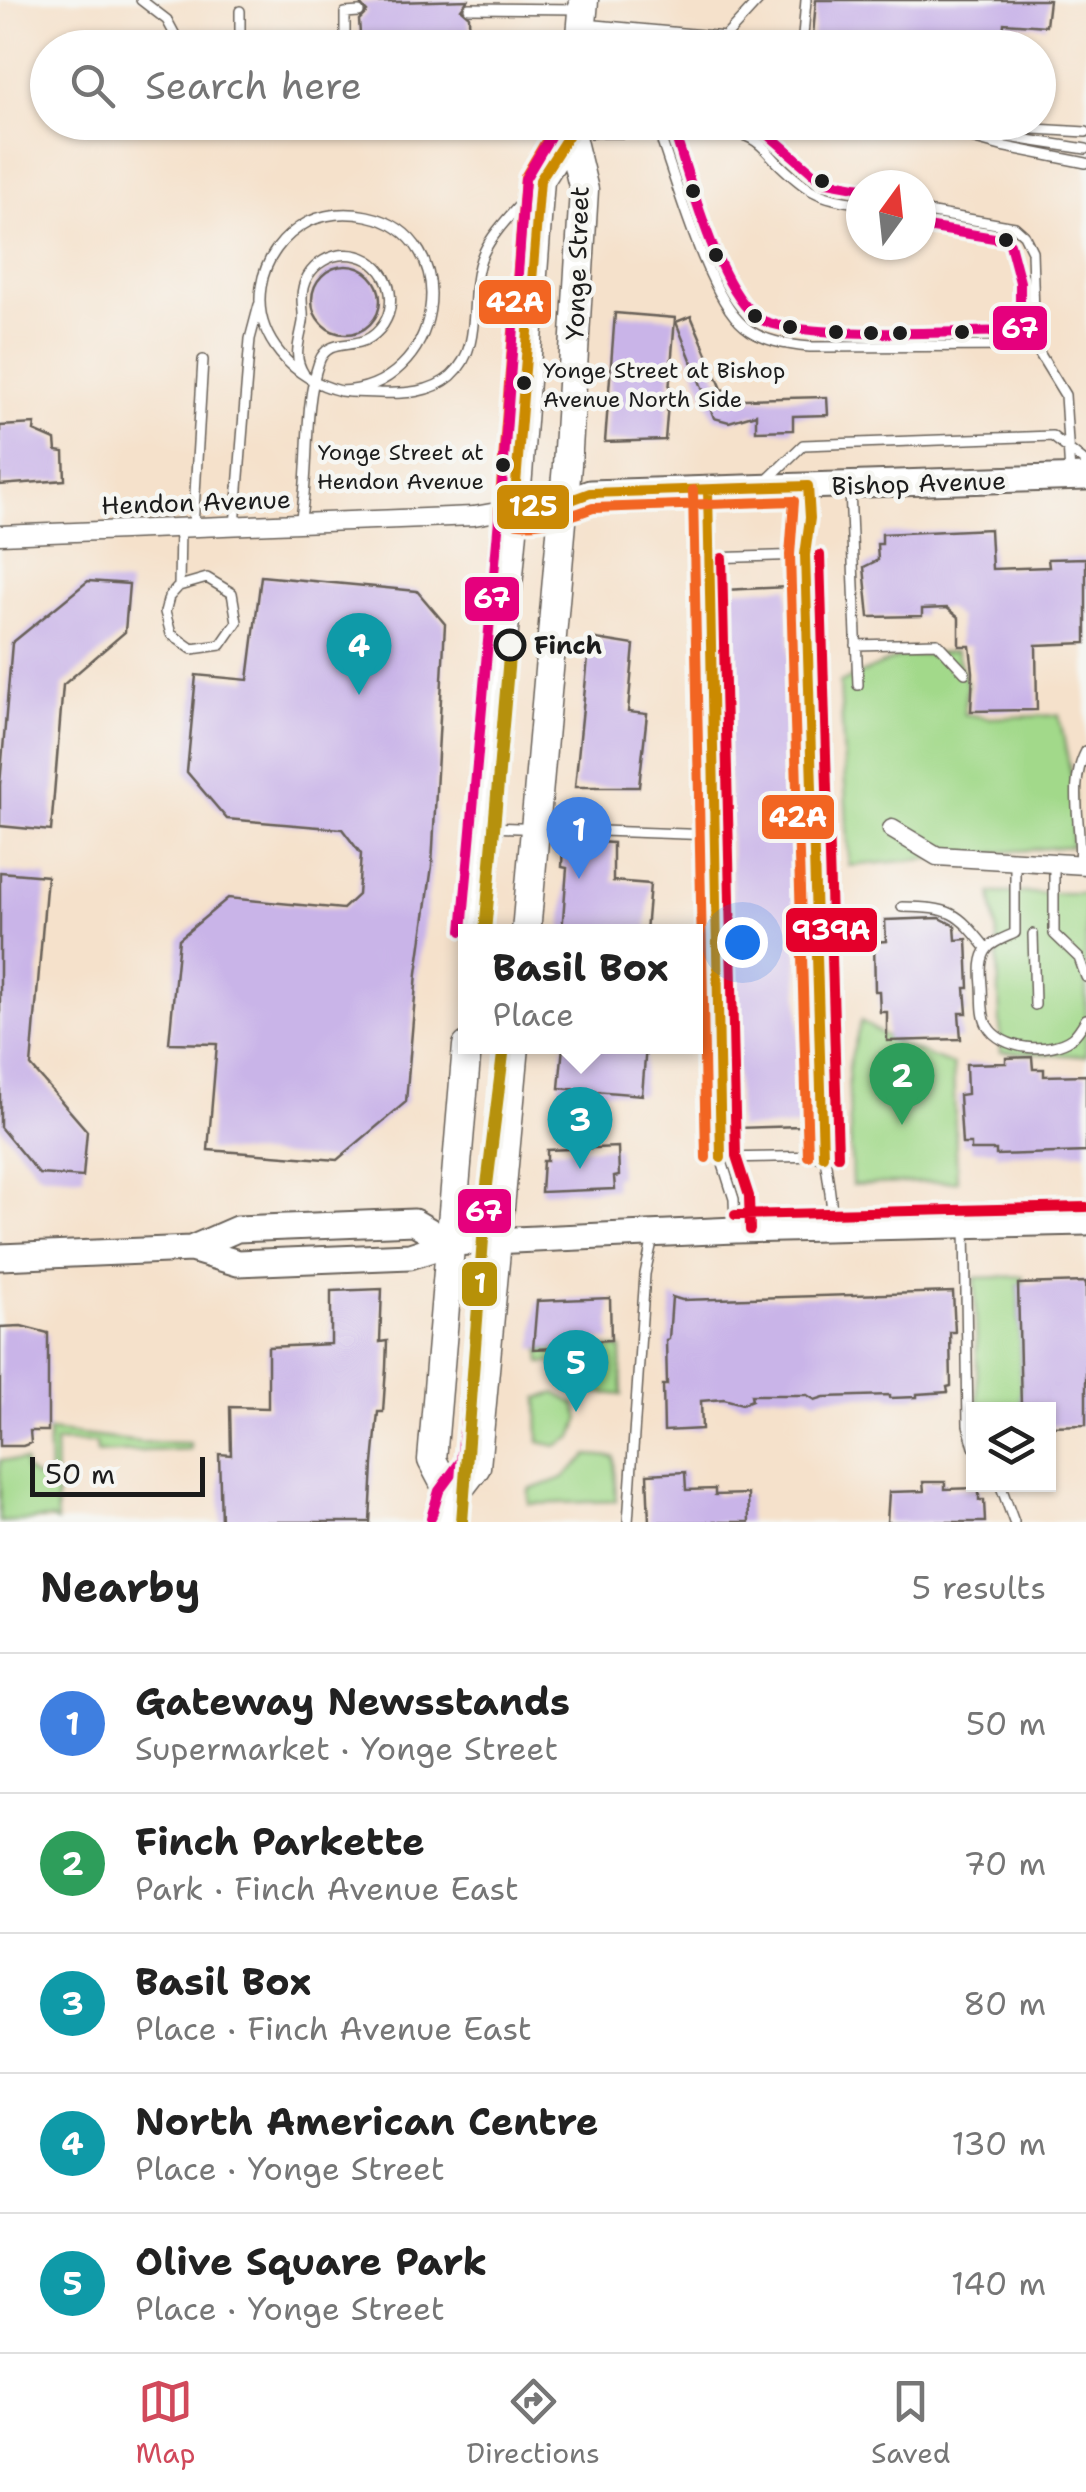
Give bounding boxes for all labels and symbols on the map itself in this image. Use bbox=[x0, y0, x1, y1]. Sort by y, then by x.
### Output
north arrow bbox=[846, 170, 936, 260]
unlabelled marker bbox=[812, 171, 832, 191]
unlabelled marker bbox=[683, 181, 703, 201]
street label: Yonge Street bbox=[557, 185, 597, 341]
unlabelled marker bbox=[996, 230, 1016, 250]
unlabelled marker bbox=[706, 245, 726, 265]
line badge: 42A bbox=[477, 278, 553, 326]
text: 42A bbox=[486, 283, 544, 321]
line badge: 67 bbox=[991, 304, 1049, 352]
unlabelled marker bbox=[745, 306, 765, 326]
text: 67 bbox=[1001, 309, 1039, 347]
unlabelled marker bbox=[780, 317, 800, 337]
unlabelled marker bbox=[826, 322, 846, 342]
unlabelled marker bbox=[952, 322, 972, 342]
unlabelled marker bbox=[861, 323, 881, 343]
unlabelled marker bbox=[890, 323, 910, 343]
place label: Yonge Street at Bishop Avenue North Side bbox=[543, 356, 785, 414]
marker: Yonge Street at Bishop Avenue North Side bbox=[514, 373, 534, 393]
place label: Yonge Street at Hendon Avenue bbox=[317, 438, 484, 496]
marker: Yonge Street at Hendon Avenue bbox=[493, 455, 513, 475]
street label: Bishop Avenue bbox=[831, 463, 1007, 503]
street label: Hendon Avenue bbox=[101, 482, 291, 522]
line badge: 125 bbox=[495, 483, 571, 531]
text: 125 bbox=[509, 487, 557, 525]
line badge: 67 bbox=[463, 575, 521, 623]
text: 67 bbox=[473, 579, 511, 617]
pin: 4 bbox=[326, 612, 392, 695]
place label: Finch bbox=[534, 628, 602, 662]
marker: Finch bbox=[495, 630, 525, 660]
line badge: 42A bbox=[760, 793, 836, 841]
pin: 1 bbox=[546, 796, 612, 879]
text: 42A bbox=[769, 798, 827, 836]
line badge: 939A bbox=[784, 906, 879, 954]
text: 939A bbox=[791, 911, 871, 949]
your location bbox=[717, 917, 768, 968]
pin: 2 bbox=[870, 1042, 934, 1125]
pin: 3 bbox=[548, 1086, 612, 1169]
line badge: 67 bbox=[456, 1187, 513, 1235]
text: 67 bbox=[465, 1192, 503, 1230]
line badge: 1 bbox=[460, 1260, 499, 1308]
text: 1 bbox=[474, 1264, 486, 1302]
pin: 5 bbox=[544, 1330, 608, 1412]
scale bar bbox=[30, 1452, 205, 1496]

